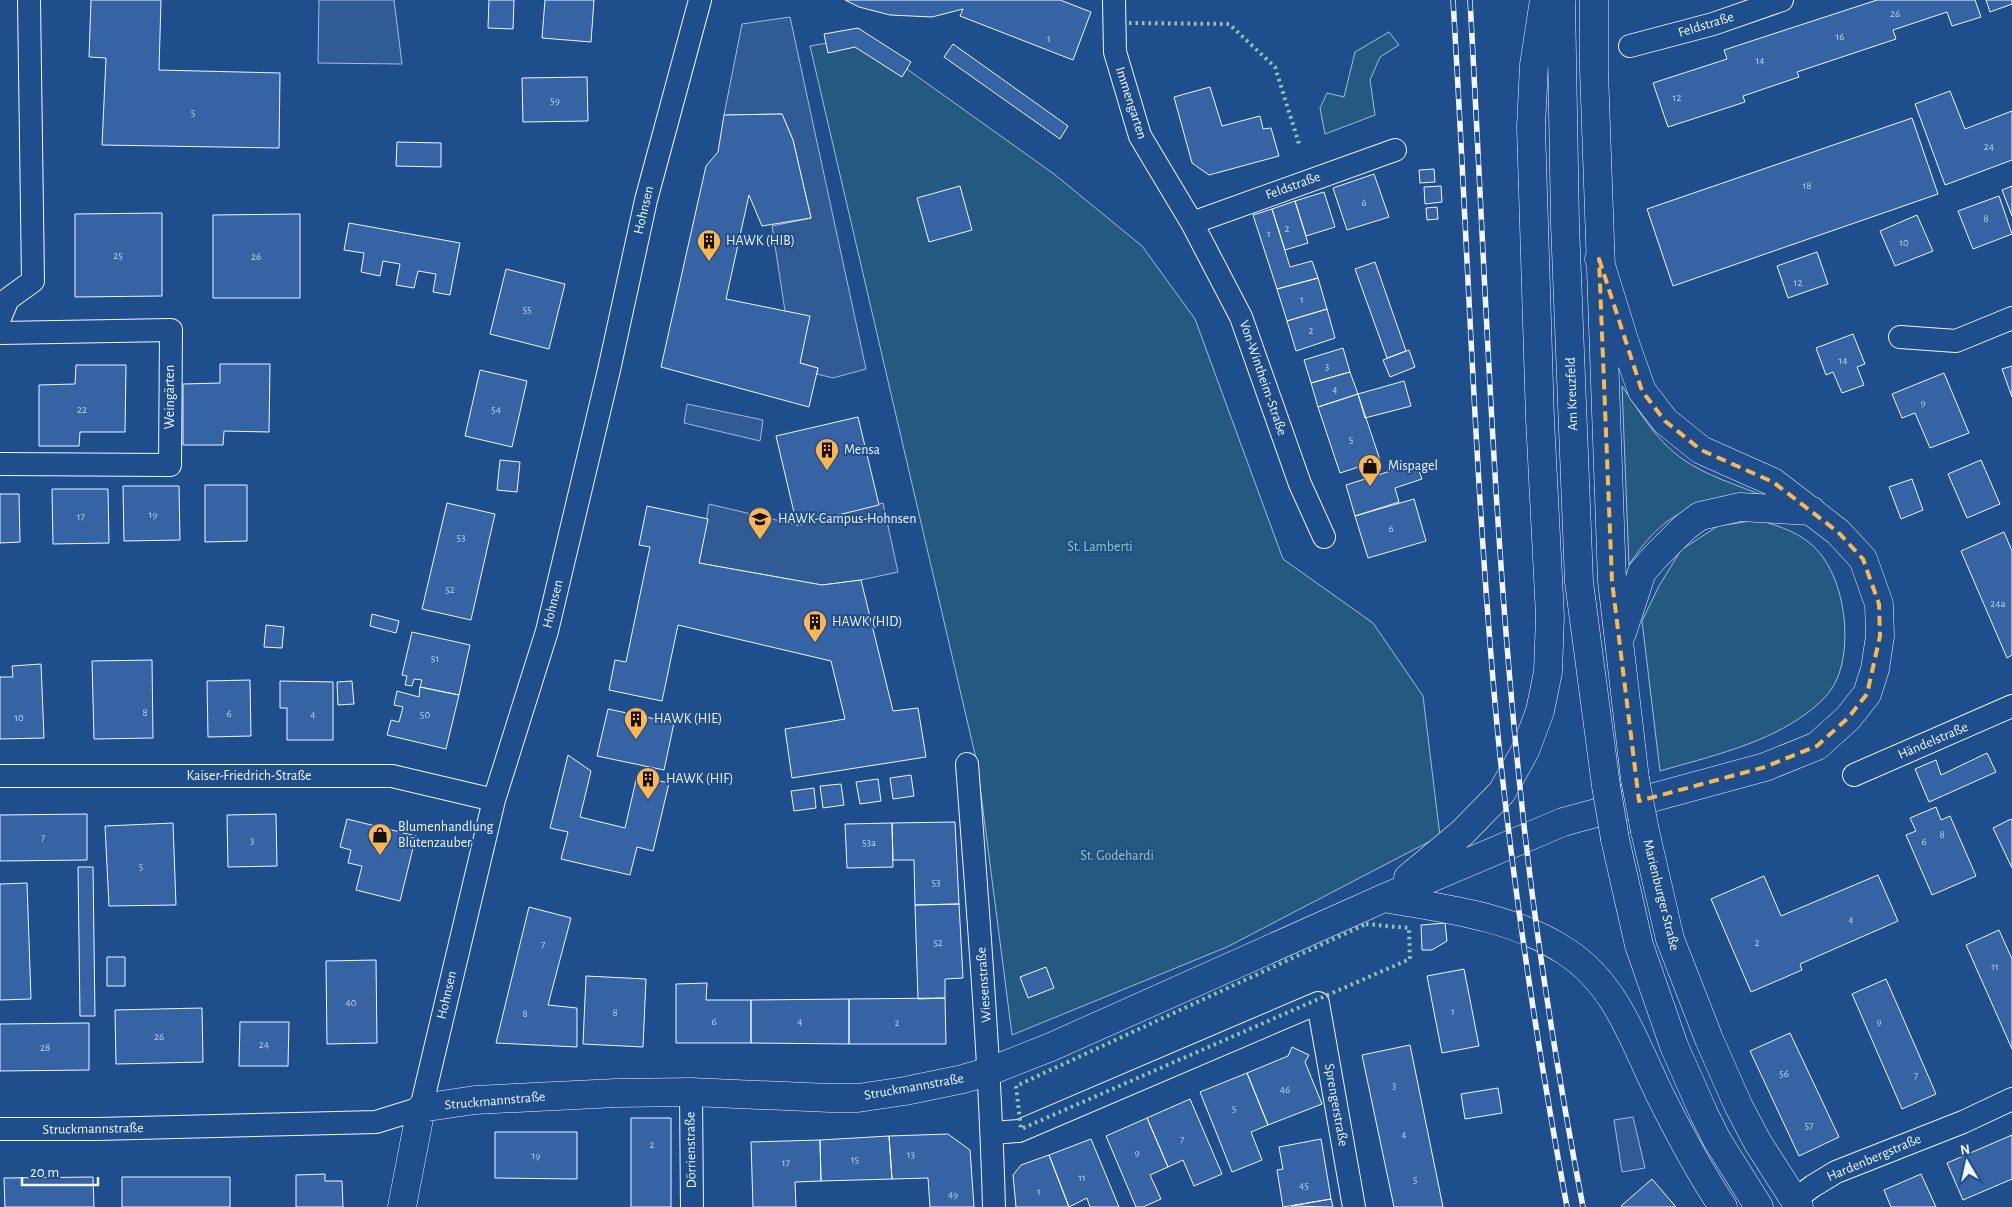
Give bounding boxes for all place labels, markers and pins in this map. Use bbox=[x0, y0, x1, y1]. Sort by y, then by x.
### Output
building icon: HAWK (HIB) bbox=[696, 228, 722, 262]
place label: HAWK (HIB) bbox=[726, 234, 795, 248]
building icon: Mensa bbox=[814, 437, 840, 471]
place label: Mensa bbox=[844, 443, 881, 457]
shop icon: Mispagel bbox=[1357, 453, 1383, 487]
place label: Mispagel bbox=[1388, 459, 1438, 473]
school or university icon: HAWK-Campus-Hohnsen bbox=[747, 506, 773, 540]
place label: HAWK-Campus-Hohnsen bbox=[778, 512, 917, 526]
building icon: HAWK (HID) bbox=[802, 609, 828, 643]
place label: HAWK (HID) bbox=[832, 615, 903, 629]
building icon: HAWK (HIE) bbox=[623, 706, 649, 740]
place label: HAWK (HIE) bbox=[654, 712, 722, 726]
building icon: HAWK (HIF) bbox=[635, 766, 661, 800]
place label: HAWK (HIF) bbox=[666, 772, 734, 786]
place label: Blumenhandlung Blütenzauber bbox=[398, 820, 494, 850]
shop icon: Blumenhandlung Blütenzauber bbox=[367, 822, 393, 856]

